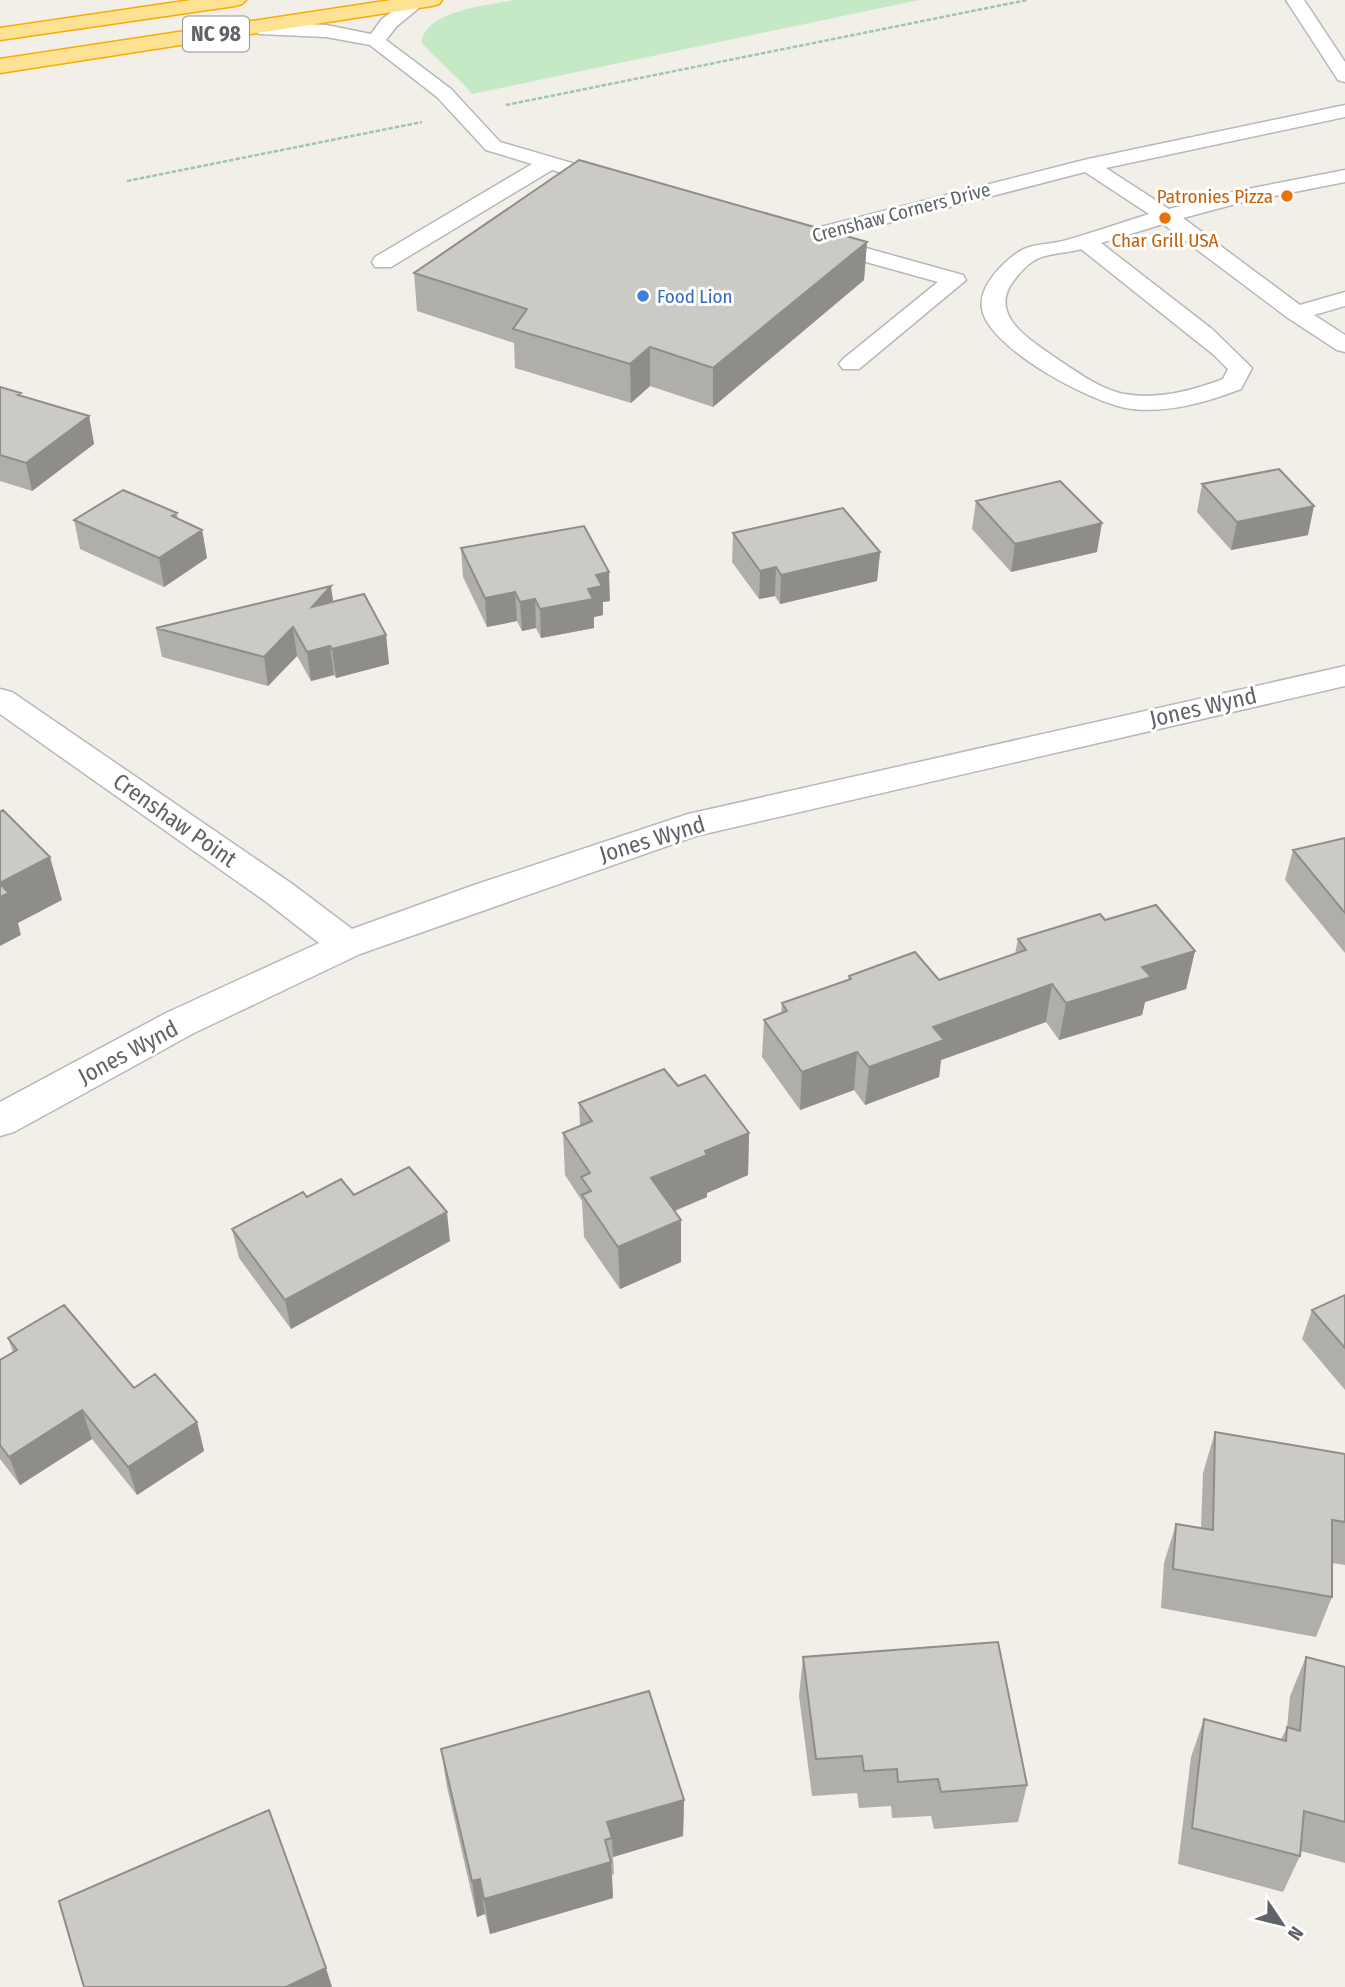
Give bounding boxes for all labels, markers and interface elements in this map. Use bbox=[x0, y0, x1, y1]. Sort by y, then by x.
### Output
road number: NC 98 bbox=[183, 16, 249, 52]
street label: Crenshaw Corners Drive bbox=[809, 178, 993, 247]
place label: Patronies Pizza bbox=[1157, 185, 1273, 208]
marker: Patronies Pizza bbox=[1279, 188, 1295, 204]
marker: Char Grill USA bbox=[1157, 210, 1173, 226]
place label: Char Grill USA bbox=[1111, 229, 1219, 252]
place label: Food Lion bbox=[657, 285, 733, 308]
marker: Food Lion bbox=[635, 288, 651, 304]
street label: Jones Wynd bbox=[1147, 681, 1259, 733]
street label: Crenshaw Point bbox=[108, 767, 243, 873]
street label: Jones Wynd bbox=[596, 810, 708, 868]
street label: Jones Wynd bbox=[73, 1014, 183, 1090]
north arrow bbox=[1247, 1889, 1317, 1959]
text: N bbox=[1283, 1922, 1308, 1945]

